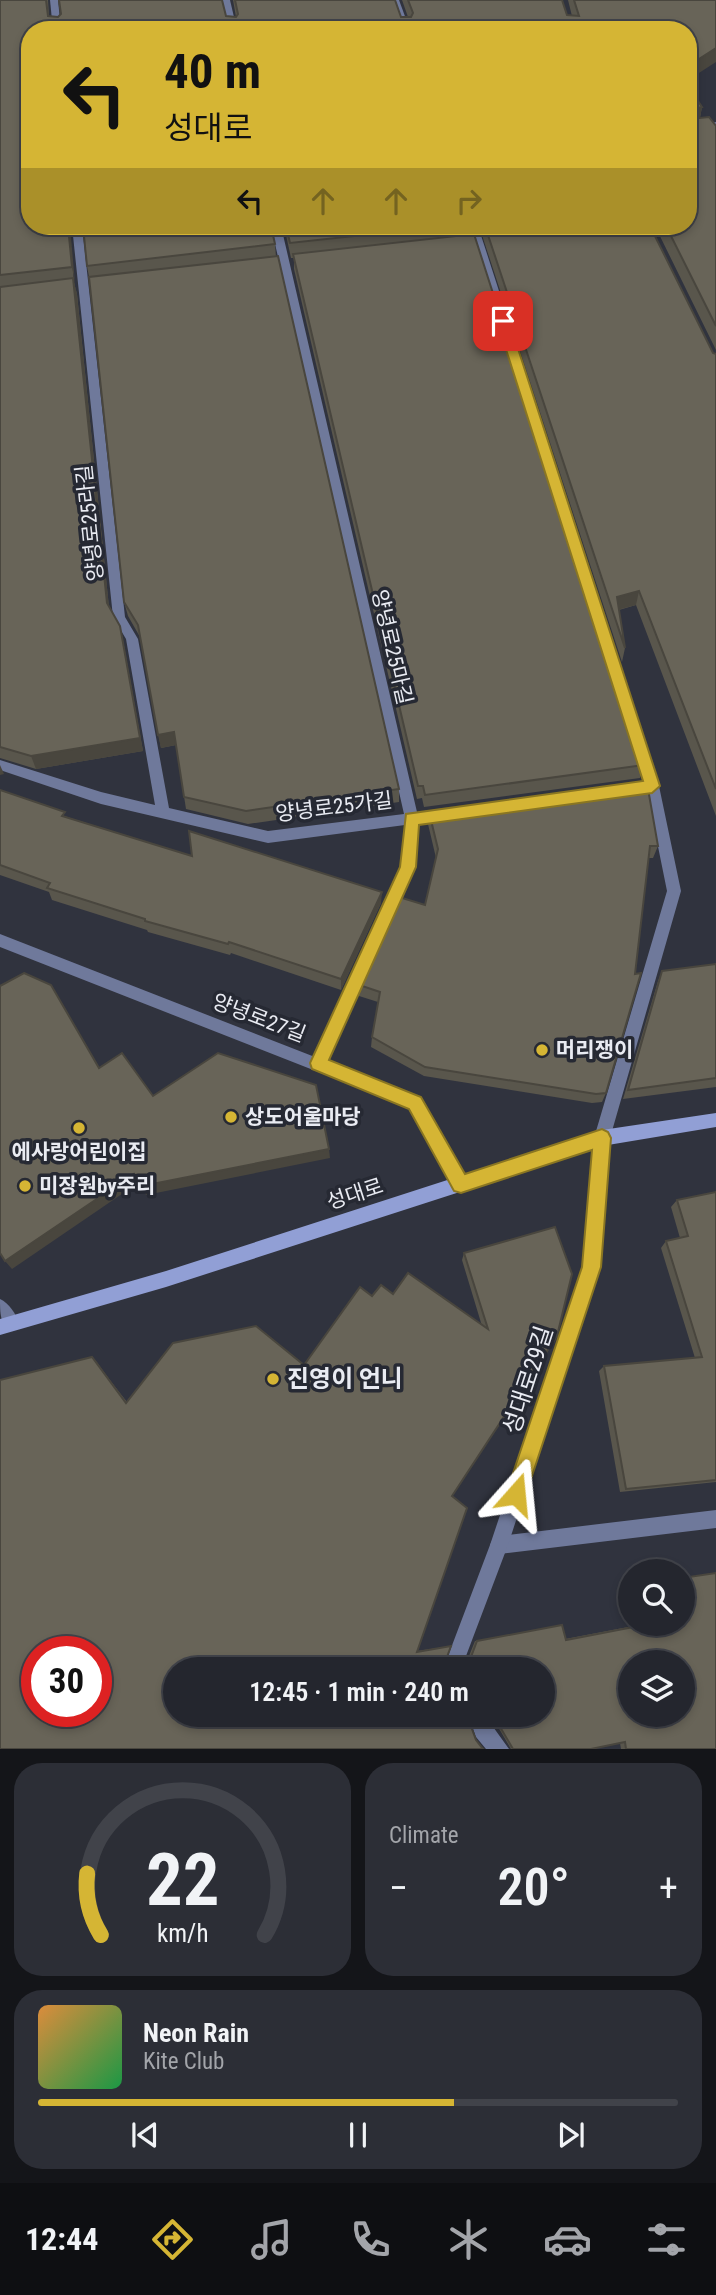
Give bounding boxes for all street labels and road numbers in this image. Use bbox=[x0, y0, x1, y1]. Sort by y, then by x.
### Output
street label: 양녕로25라길 bbox=[72, 463, 108, 583]
street label: 양녕로25마길 bbox=[367, 587, 417, 707]
street label: 양녕로25가길 bbox=[274, 788, 394, 826]
street label: 양녕로27길 bbox=[209, 989, 309, 1047]
street label: 성대로 bbox=[324, 1174, 386, 1214]
street label: 성대로29길 bbox=[497, 1322, 559, 1438]

